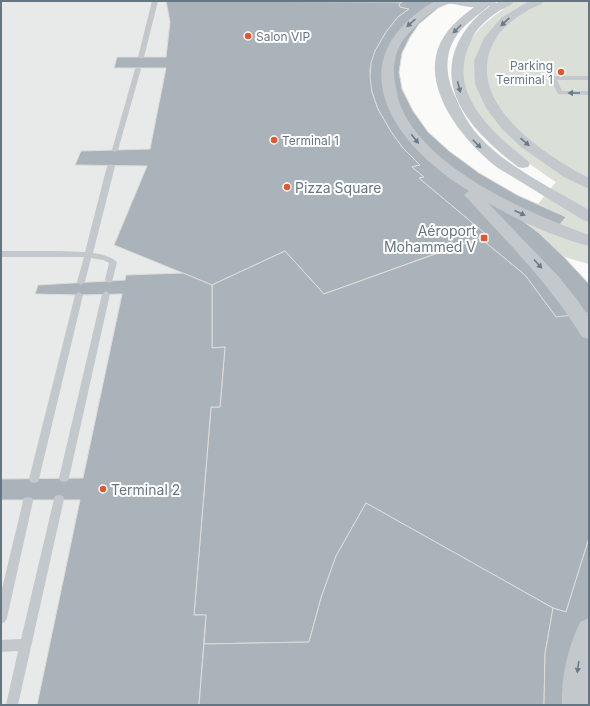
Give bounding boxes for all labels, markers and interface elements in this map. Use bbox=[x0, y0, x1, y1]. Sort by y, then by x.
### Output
one-way arrow bbox=[500, 17, 510, 27]
one-way arrow bbox=[406, 19, 416, 28]
one-way arrow bbox=[452, 24, 462, 34]
place label: Salon VIP bbox=[256, 29, 311, 44]
marker: Salon VIP bbox=[243, 31, 253, 41]
place label: Parking Terminal 1 bbox=[496, 58, 553, 87]
marker: Parking Terminal 1 bbox=[556, 67, 566, 77]
one-way arrow bbox=[456, 82, 462, 94]
one-way arrow bbox=[567, 90, 580, 96]
place label: Terminal 1 bbox=[282, 133, 339, 148]
one-way arrow bbox=[410, 133, 419, 144]
marker: Terminal 1 bbox=[269, 135, 279, 145]
one-way arrow bbox=[520, 138, 530, 147]
one-way arrow bbox=[472, 139, 482, 149]
place label: Pizza Square bbox=[295, 179, 382, 196]
marker: Pizza Square bbox=[282, 182, 292, 192]
one-way arrow bbox=[514, 210, 525, 216]
place label: Aéroport Mohammed V bbox=[384, 222, 476, 255]
marker: Aéroport Mohammed V bbox=[479, 233, 489, 243]
one-way arrow bbox=[533, 259, 543, 269]
place label: Terminal 2 bbox=[111, 481, 180, 498]
marker: Terminal 2 bbox=[98, 484, 108, 494]
one-way arrow bbox=[575, 661, 581, 673]

